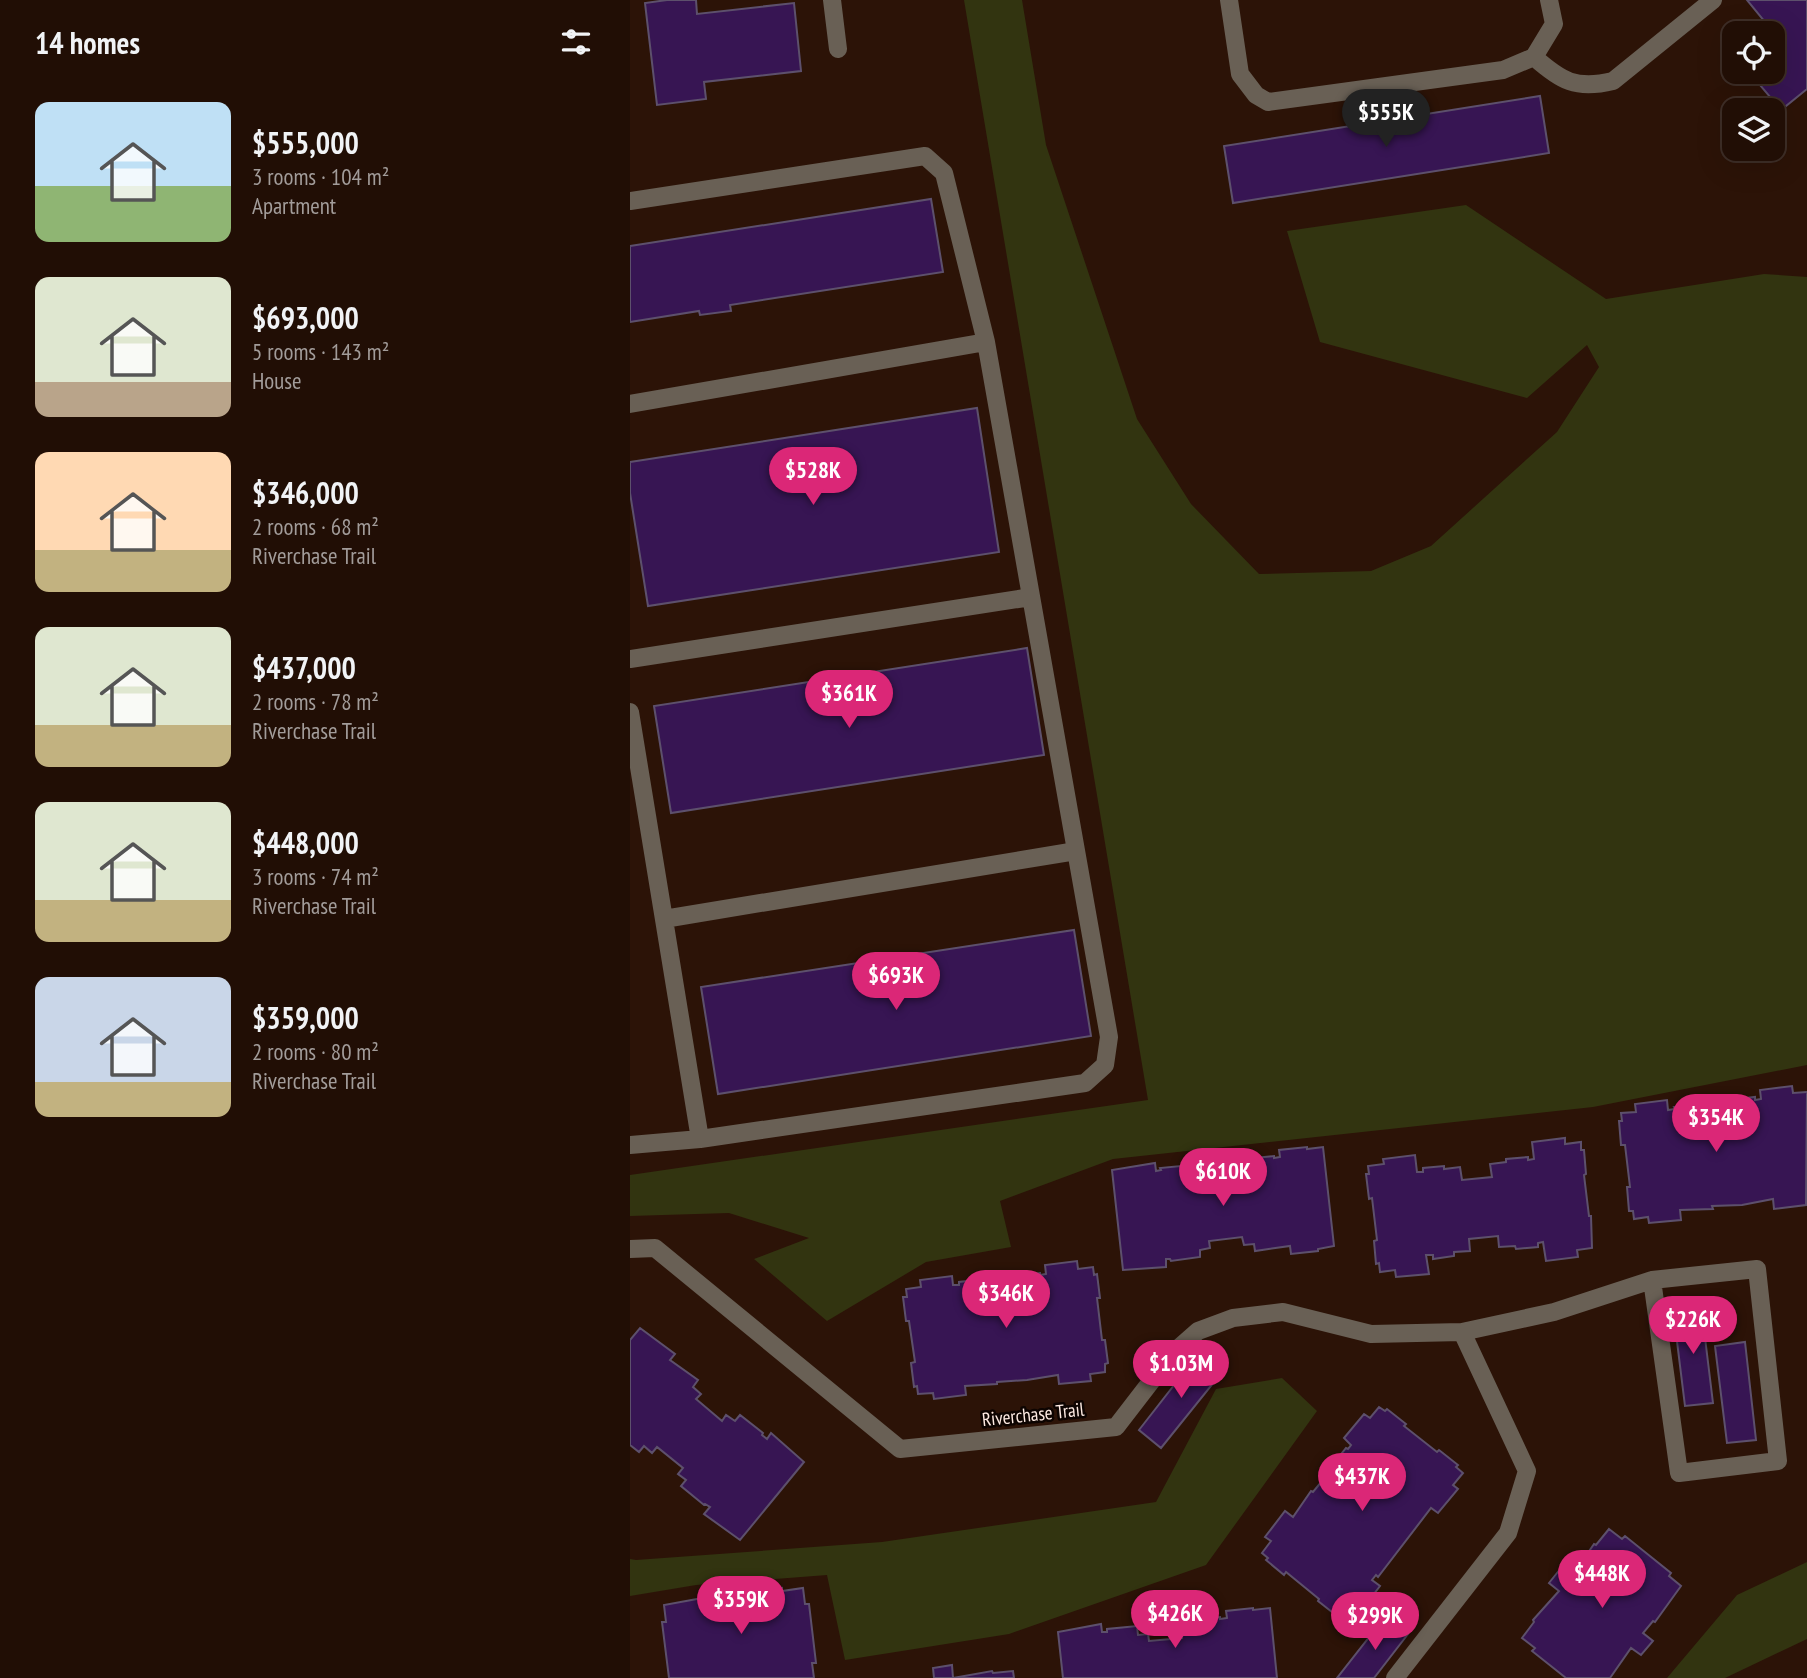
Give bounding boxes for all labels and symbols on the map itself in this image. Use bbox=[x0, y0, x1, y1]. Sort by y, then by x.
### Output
pin: $555K bbox=[1337, 90, 1435, 149]
pin: $528K bbox=[764, 448, 862, 507]
pin: $361K bbox=[800, 670, 898, 730]
pin: $693K bbox=[847, 953, 945, 1012]
pin: $354K bbox=[1667, 1094, 1765, 1154]
pin: $610K bbox=[1174, 1148, 1272, 1208]
pin: $346K bbox=[957, 1270, 1055, 1330]
pin: $226K bbox=[1644, 1296, 1742, 1356]
pin: $1.03M bbox=[1124, 1340, 1238, 1400]
street label: Riverchase Trail bbox=[981, 1397, 1086, 1431]
pin: $437K bbox=[1313, 1454, 1411, 1513]
pin: $448K bbox=[1553, 1550, 1651, 1610]
pin: $359K bbox=[692, 1576, 790, 1636]
pin: $426K bbox=[1126, 1590, 1224, 1650]
pin: $299K bbox=[1326, 1592, 1424, 1652]

